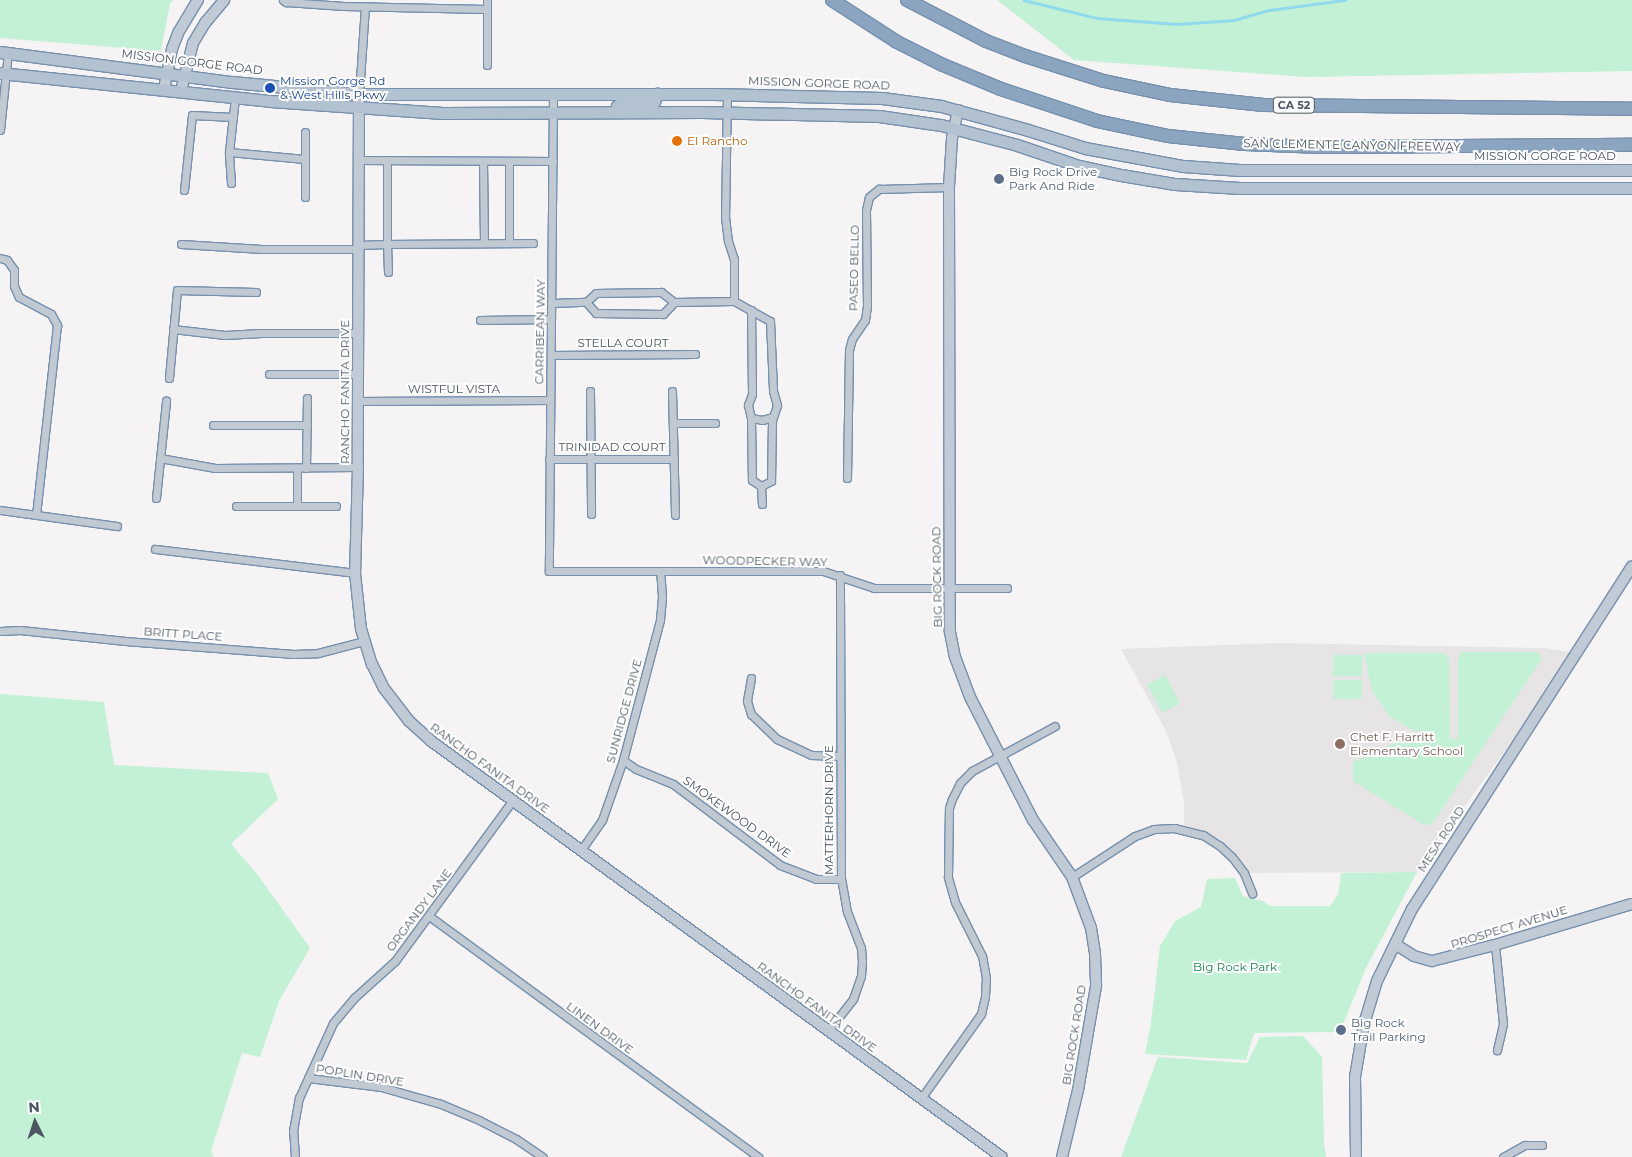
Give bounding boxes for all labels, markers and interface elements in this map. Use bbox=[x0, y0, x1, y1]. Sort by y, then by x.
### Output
street label: MISSION GORGE ROAD bbox=[121, 46, 263, 78]
street label: MISSION GORGE ROAD bbox=[748, 73, 890, 93]
place label: Mission Gorge Rd & West Hills Pkwy bbox=[280, 74, 386, 102]
marker: Mission Gorge Rd & West Hills Pkwy bbox=[264, 82, 276, 94]
road number: CA 52 bbox=[1273, 96, 1315, 114]
place label: El Rancho bbox=[687, 134, 748, 148]
marker: El Rancho bbox=[671, 135, 683, 147]
street label: SAN CLEMENTE CANYON FREEWAY bbox=[1243, 136, 1461, 154]
street label: MISSION GORGE ROAD bbox=[1474, 149, 1616, 163]
place label: Big Rock Drive Park And Ride bbox=[1009, 165, 1097, 193]
marker: Big Rock Drive Park And Ride bbox=[993, 173, 1005, 185]
street label: PASEO BELLO bbox=[846, 225, 862, 311]
street label: CARRIBEAN WAY bbox=[532, 279, 548, 385]
street label: RANCHO FANITA DRIVE bbox=[338, 320, 352, 464]
street label: STELLA COURT bbox=[577, 336, 669, 350]
street label: WISTFUL VISTA bbox=[408, 382, 500, 396]
street label: TRINIDAD COURT bbox=[558, 440, 666, 454]
street label: BIG ROCK ROAD bbox=[929, 526, 945, 628]
street label: WOODPECKER WAY bbox=[702, 553, 828, 569]
street label: BRITT PLACE bbox=[143, 624, 223, 644]
street label: SUNRIDGE DRIVE bbox=[603, 657, 645, 765]
street label: RANCHO FANITA DRIVE bbox=[427, 720, 553, 816]
place label: Chet F. Harritt Elementary School bbox=[1350, 730, 1463, 758]
marker: Chet F. Harritt Elementary School bbox=[1334, 738, 1346, 750]
street label: MATTERHORN DRIVE bbox=[822, 745, 836, 875]
street label: SMOKEWOOD DRIVE bbox=[680, 773, 794, 861]
street label: MESA ROAD bbox=[1414, 803, 1468, 875]
street label: ORGANDY LANE bbox=[383, 866, 455, 954]
street label: PROSPECT AVENUE bbox=[1449, 902, 1569, 952]
street label: RANCHO FANITA DRIVE bbox=[754, 959, 880, 1055]
park label: Big Rock Park bbox=[1193, 960, 1277, 974]
street label: BIG ROCK ROAD bbox=[1059, 984, 1089, 1086]
street label: LINEN DRIVE bbox=[564, 999, 636, 1057]
place label: Big Rock Trail Parking bbox=[1351, 1016, 1426, 1044]
marker: Big Rock Trail Parking bbox=[1335, 1024, 1347, 1036]
street label: POPLIN DRIVE bbox=[315, 1061, 405, 1089]
north arrow bbox=[10, 1097, 60, 1147]
text: N bbox=[28, 1098, 40, 1116]

